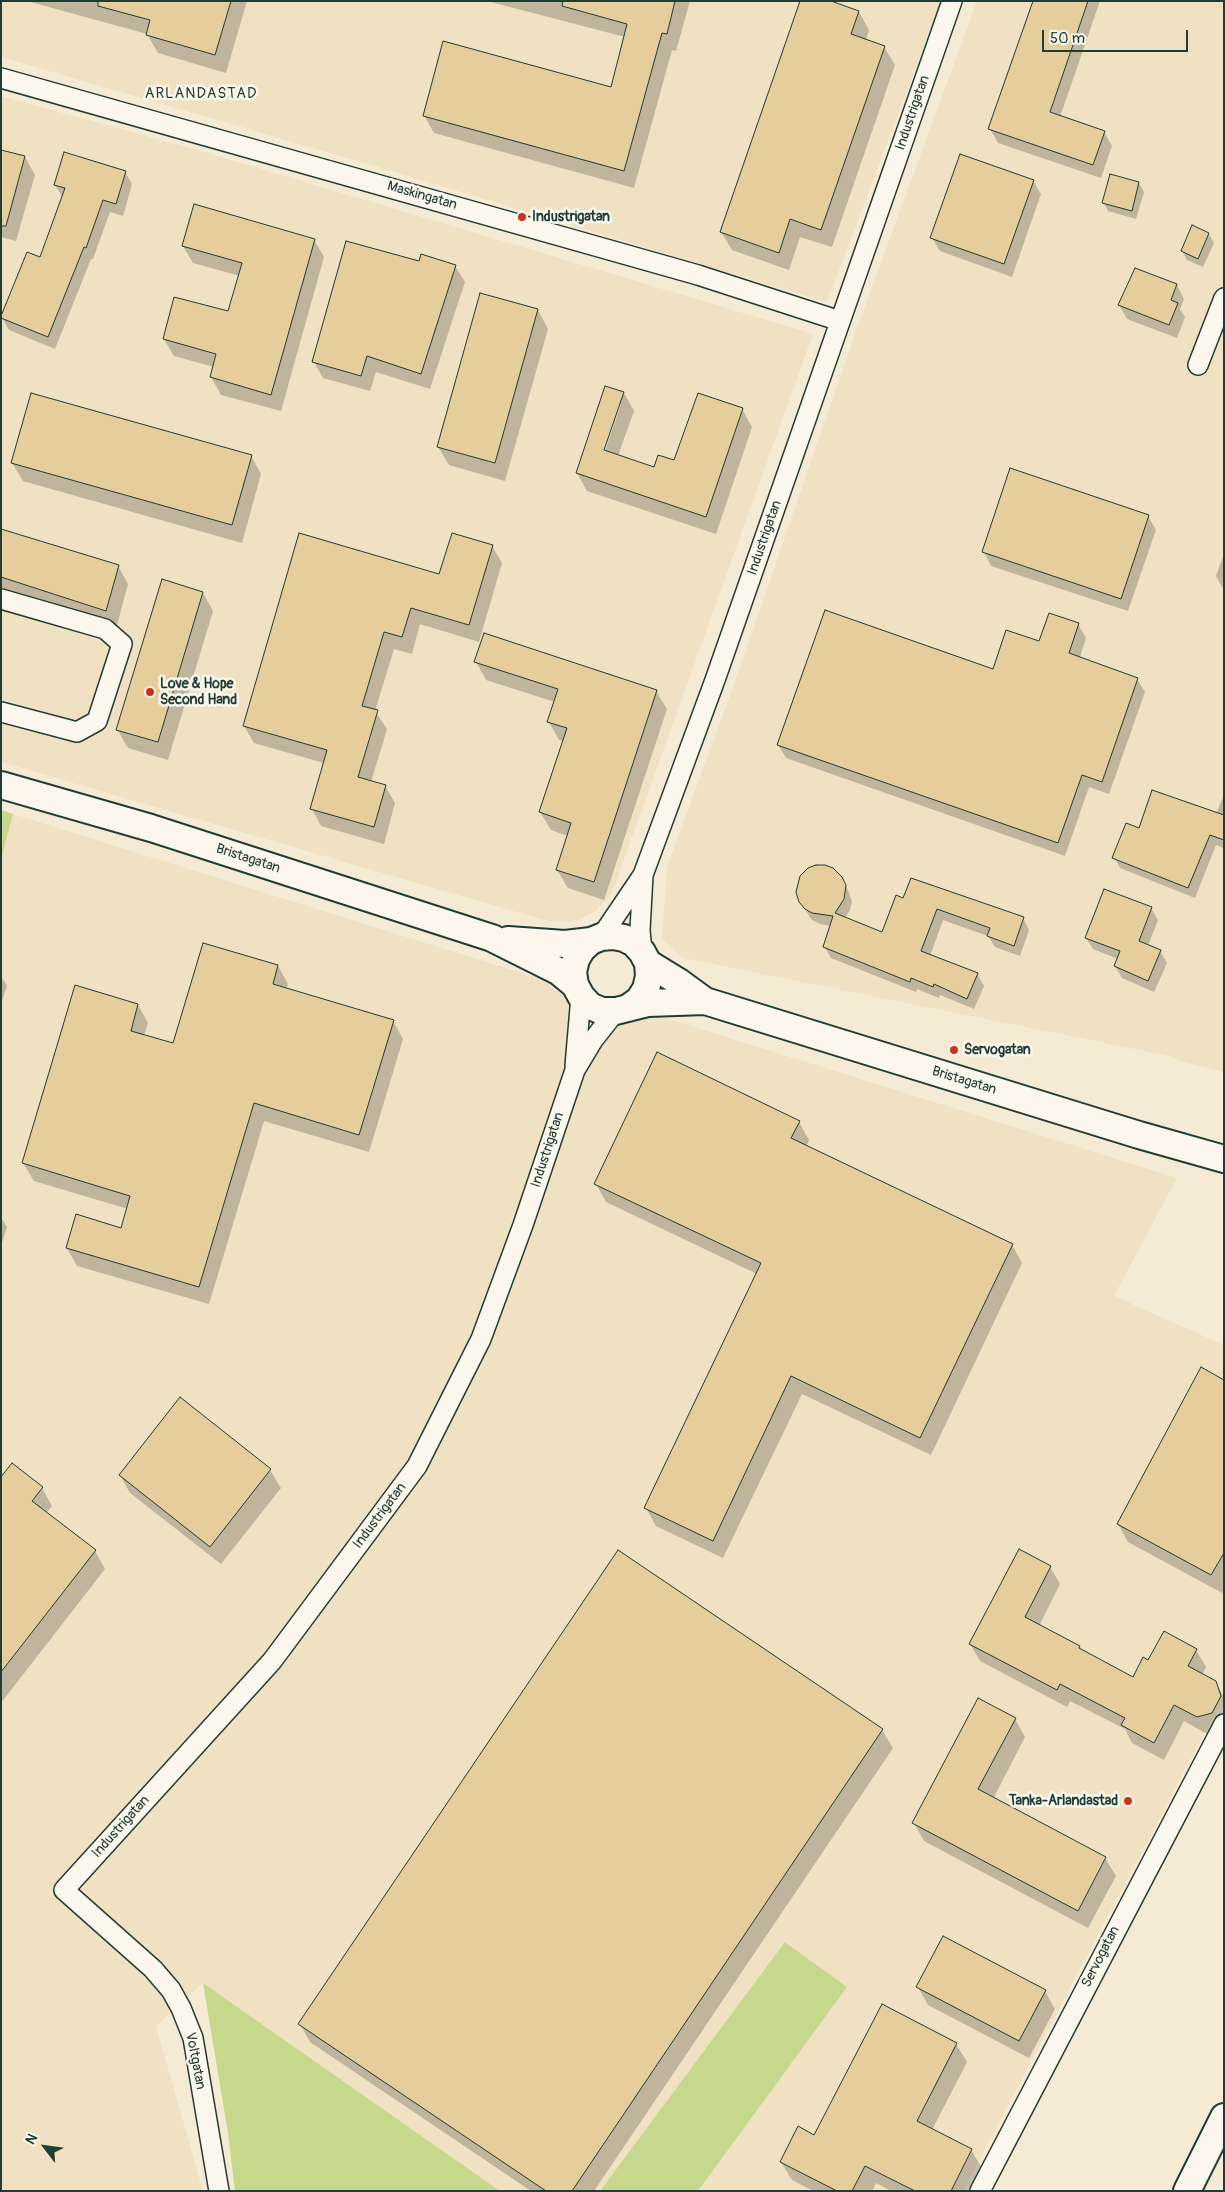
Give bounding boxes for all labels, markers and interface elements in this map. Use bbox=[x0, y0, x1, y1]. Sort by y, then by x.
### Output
scale bar bbox=[1045, 20, 1191, 52]
text: 50 m bbox=[1050, 29, 1085, 48]
street label: Industrigatan bbox=[892, 73, 934, 153]
district label: ARLANDASTAD bbox=[143, 85, 259, 103]
street label: Maskingatan bbox=[385, 178, 459, 214]
place label: Industrigatan bbox=[532, 209, 610, 225]
marker: Industrigatan bbox=[516, 211, 528, 223]
street label: Industrigatan bbox=[744, 498, 786, 578]
place label: Love & Hope Second Hand bbox=[160, 676, 237, 709]
marker: Love & Hope Second Hand bbox=[144, 686, 156, 698]
street label: Bristagatan bbox=[214, 841, 282, 877]
place label: Servogatan bbox=[964, 1042, 1031, 1058]
marker: Servogatan bbox=[948, 1044, 960, 1056]
street label: Bristagatan bbox=[930, 1063, 998, 1099]
street label: Industrigatan bbox=[528, 1110, 568, 1190]
street label: Industrigatan bbox=[350, 1480, 410, 1552]
street label: Industrigatan bbox=[89, 1792, 153, 1862]
place label: Tanka-Arlandastad bbox=[1009, 1793, 1118, 1809]
marker: Tanka-Arlandastad bbox=[1122, 1795, 1134, 1807]
street label: Servogatan bbox=[1078, 1923, 1124, 1991]
street label: Voltgatan bbox=[181, 2031, 209, 2091]
north arrow bbox=[20, 2122, 70, 2172]
text: N bbox=[22, 2131, 41, 2148]

